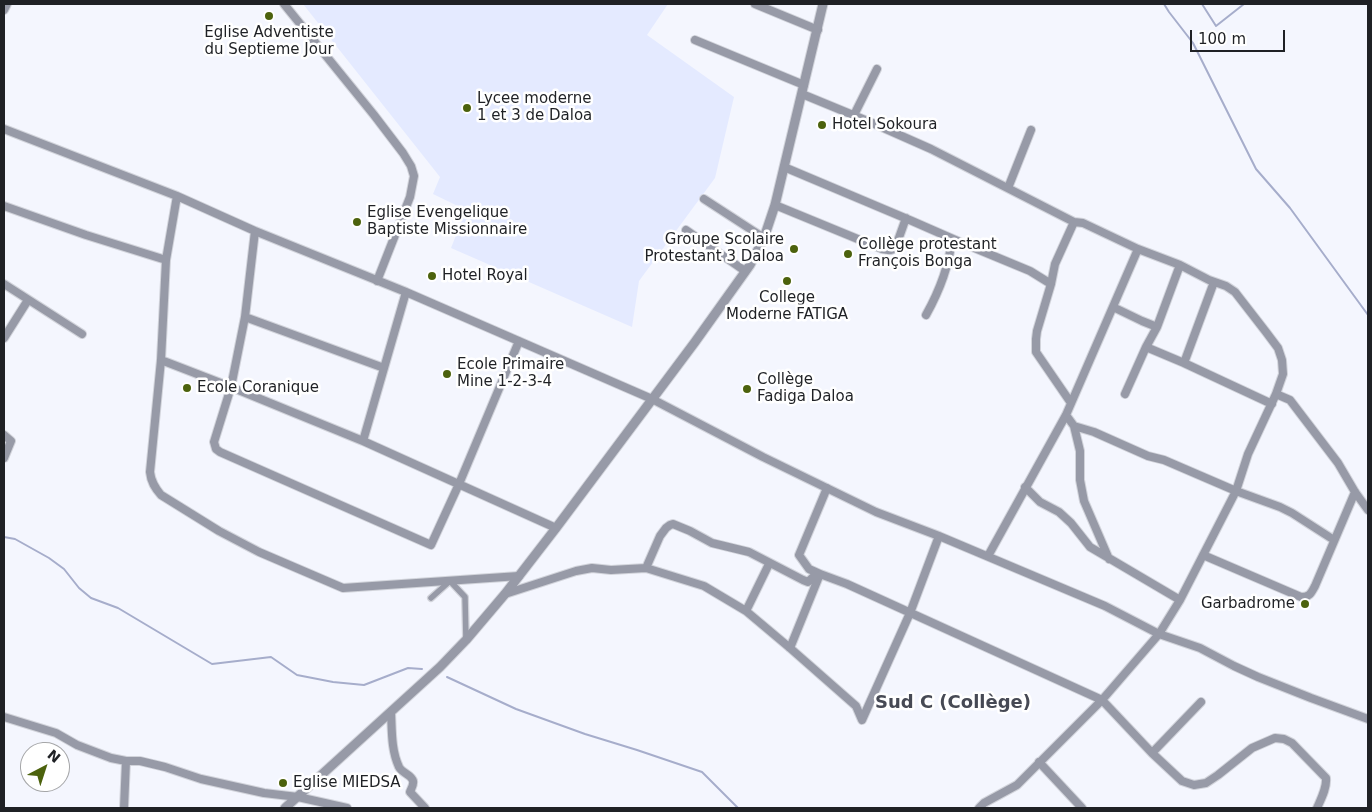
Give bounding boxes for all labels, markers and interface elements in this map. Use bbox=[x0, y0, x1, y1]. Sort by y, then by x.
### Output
marker: Eglise Adventiste du Septieme Jour bbox=[263, 10, 275, 22]
scale bar bbox=[1192, 20, 1287, 52]
place label: Eglise Adventiste du Septieme Jour bbox=[204, 24, 334, 59]
text: 100 m bbox=[1198, 30, 1246, 48]
place label: Lycee moderne 1 et 3 de Daloa bbox=[477, 90, 592, 125]
marker: Lycee moderne 1 et 3 de Daloa bbox=[461, 102, 473, 114]
place label: Hotel Sokoura bbox=[832, 116, 937, 134]
marker: Hotel Sokoura bbox=[816, 119, 828, 131]
place label: Eglise Evengelique Baptiste Missionnaire bbox=[367, 204, 527, 239]
marker: Eglise Evengelique Baptiste Missionnaire bbox=[351, 216, 363, 228]
place label: Groupe Scolaire Protestant 3 Daloa bbox=[644, 231, 784, 266]
place label: Collège protestant François Bonga bbox=[858, 236, 997, 271]
marker: Groupe Scolaire Protestant 3 Daloa bbox=[788, 243, 800, 255]
marker: Collège protestant François Bonga bbox=[842, 248, 854, 260]
place label: Hotel Royal bbox=[442, 267, 528, 285]
marker: Hotel Royal bbox=[426, 270, 438, 282]
marker: College Moderne FATIGA bbox=[781, 275, 793, 287]
place label: College Moderne FATIGA bbox=[726, 289, 848, 324]
place label: Ecole Primaire Mine 1-2-3-4 bbox=[457, 356, 564, 391]
marker: Ecole Primaire Mine 1-2-3-4 bbox=[441, 368, 453, 380]
place label: Collège Fadiga Daloa bbox=[757, 371, 854, 406]
place label: Ecole Coranique bbox=[197, 379, 319, 397]
marker: Ecole Coranique bbox=[181, 382, 193, 394]
marker: Collège Fadiga Daloa bbox=[741, 383, 753, 395]
place label: Garbadrome bbox=[1201, 595, 1295, 613]
marker: Garbadrome bbox=[1299, 598, 1311, 610]
district label: Sud C (Collège) bbox=[875, 692, 1031, 714]
north arrow bbox=[20, 742, 70, 792]
text: N bbox=[44, 746, 64, 766]
place label: Eglise MIEDSA bbox=[293, 774, 401, 792]
marker: Eglise MIEDSA bbox=[277, 777, 289, 789]

